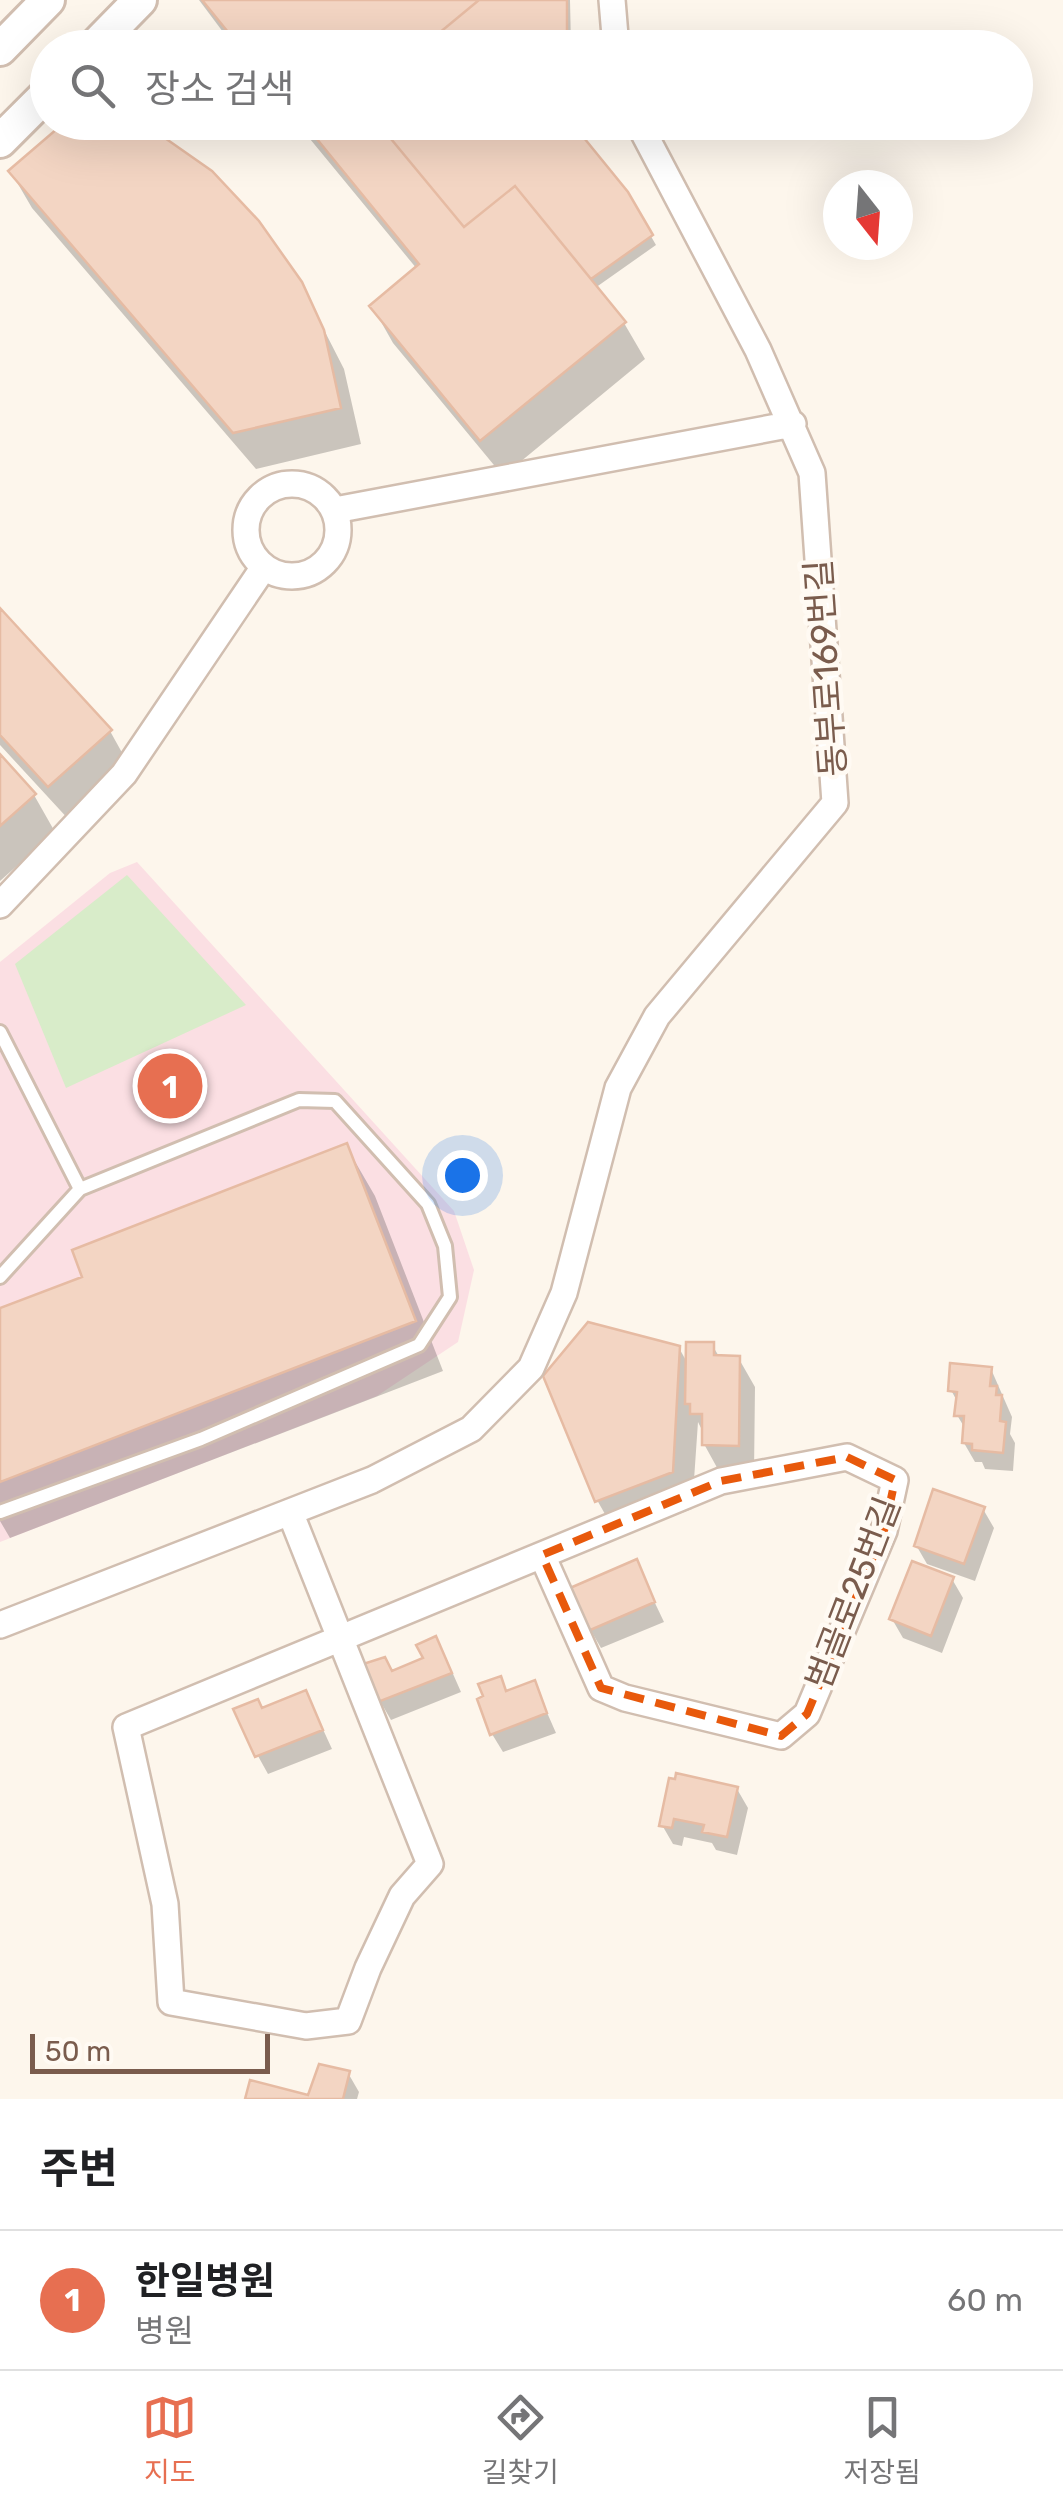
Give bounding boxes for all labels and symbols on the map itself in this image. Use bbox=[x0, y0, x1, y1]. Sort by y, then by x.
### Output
north arrow bbox=[823, 170, 913, 260]
street label: 동부로169번길 bbox=[797, 558, 855, 778]
pin: 1 bbox=[138, 1048, 202, 1124]
your location bbox=[437, 1150, 488, 1201]
street label: 범골로25번길 bbox=[797, 1491, 909, 1695]
scale bar bbox=[30, 2029, 270, 2074]

